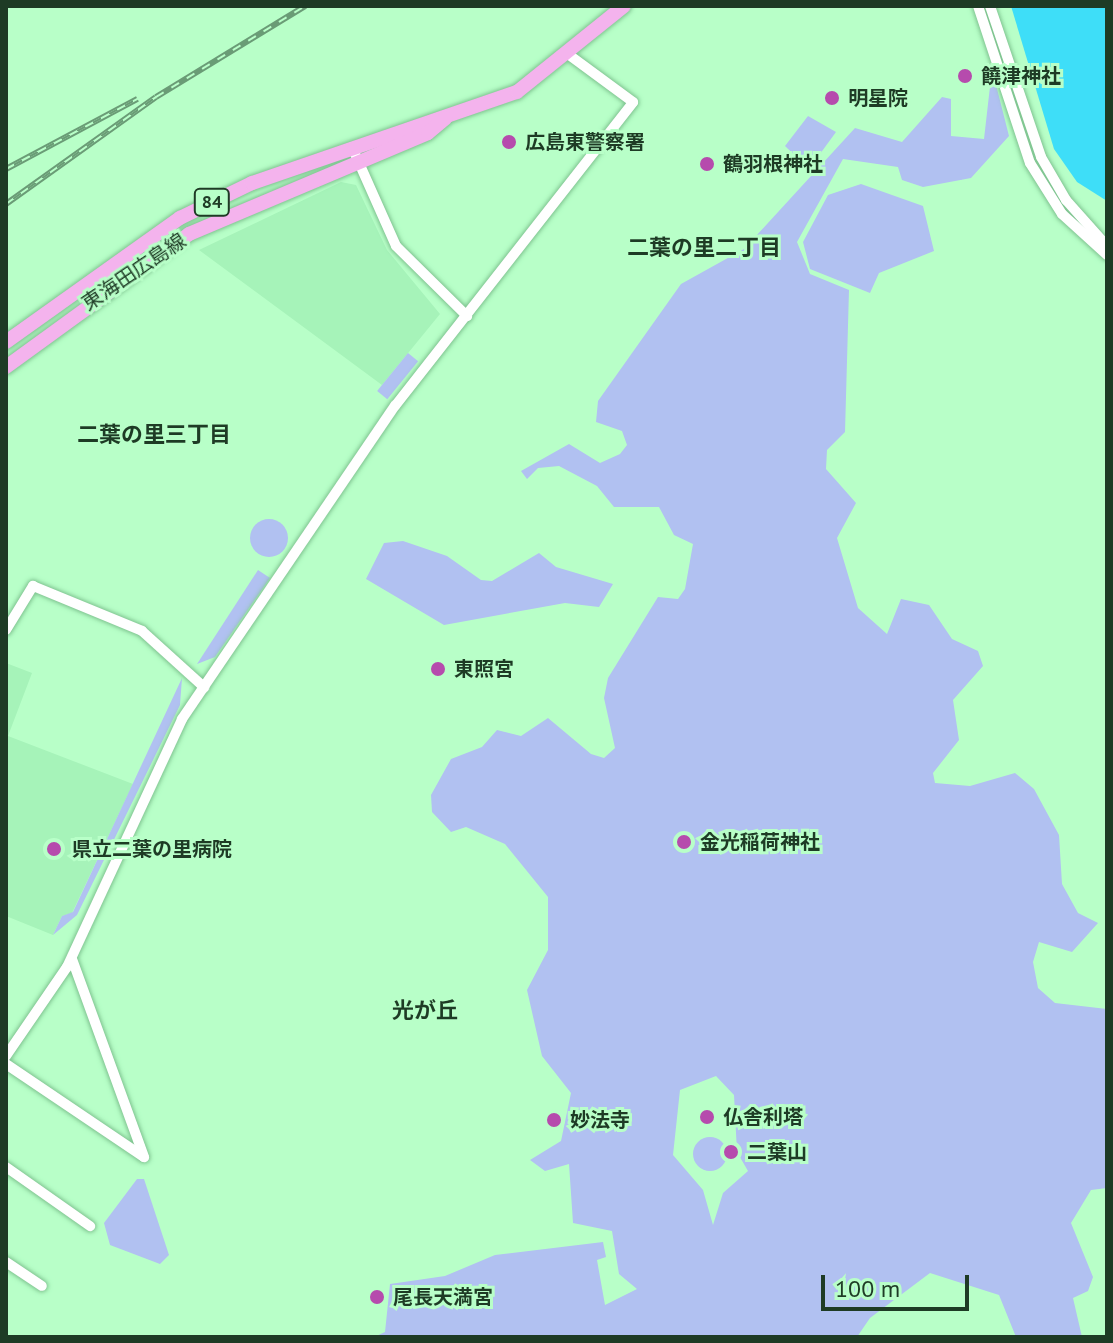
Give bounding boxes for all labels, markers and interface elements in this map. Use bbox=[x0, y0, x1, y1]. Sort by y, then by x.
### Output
place label: 饒津神社 bbox=[981, 64, 1061, 88]
marker: 饒津神社 bbox=[956, 67, 974, 85]
place label: 明星院 bbox=[848, 86, 908, 110]
marker: 明星院 bbox=[823, 89, 841, 107]
place label: 広島東警察署 bbox=[525, 130, 645, 154]
marker: 広島東警察署 bbox=[500, 133, 518, 151]
place label: 鶴羽根神社 bbox=[723, 152, 823, 176]
marker: 鶴羽根神社 bbox=[698, 155, 716, 173]
road number: 84 bbox=[192, 188, 232, 216]
street label: 東海田広島線 bbox=[78, 229, 190, 315]
district label: 二葉の里二丁目 bbox=[627, 235, 781, 261]
district label: 二葉の里三丁目 bbox=[77, 422, 231, 448]
place label: 東照宮 bbox=[454, 657, 514, 681]
marker: 東照宮 bbox=[429, 660, 447, 678]
place label: 金光稲荷神社 bbox=[700, 830, 820, 854]
marker: 金光稲荷神社 bbox=[675, 833, 693, 851]
place label: 県立二葉の里病院 bbox=[72, 837, 232, 861]
marker: 県立二葉の里病院 bbox=[43, 838, 65, 860]
district label: 光が丘 bbox=[392, 998, 458, 1024]
place label: 仏舎利塔 bbox=[723, 1105, 803, 1129]
place label: 妙法寺 bbox=[570, 1108, 630, 1132]
marker: 仏舎利塔 bbox=[698, 1108, 716, 1126]
marker: 妙法寺 bbox=[545, 1111, 563, 1129]
place label: 二葉山 bbox=[747, 1140, 807, 1164]
marker: 二葉山 bbox=[722, 1143, 740, 1161]
scale bar bbox=[825, 1259, 973, 1309]
text: 100 m bbox=[835, 1273, 900, 1304]
place label: 尾長天満宮 bbox=[393, 1285, 493, 1309]
marker: 尾長天満宮 bbox=[368, 1288, 386, 1306]

